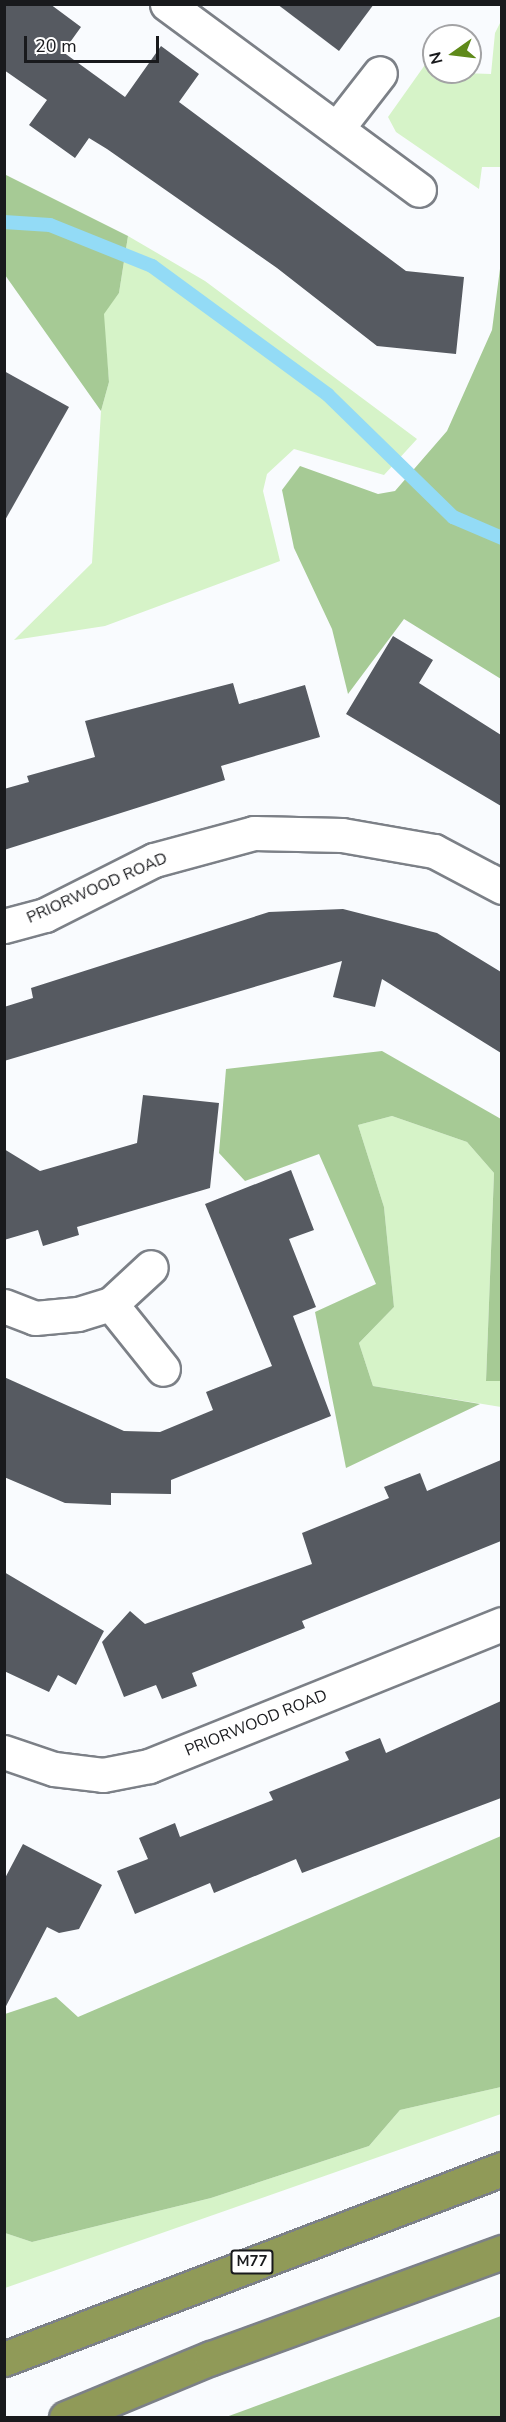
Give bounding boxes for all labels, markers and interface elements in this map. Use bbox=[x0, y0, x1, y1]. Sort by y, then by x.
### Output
scale bar bbox=[27, 24, 162, 62]
north arrow bbox=[422, 24, 482, 84]
text: 20 m bbox=[35, 34, 77, 58]
text: N bbox=[424, 49, 449, 66]
street label: PRIORWOOD ROAD bbox=[24, 848, 170, 928]
street label: PRIORWOOD ROAD bbox=[182, 1686, 330, 1760]
road number: M77 bbox=[230, 2250, 274, 2274]

